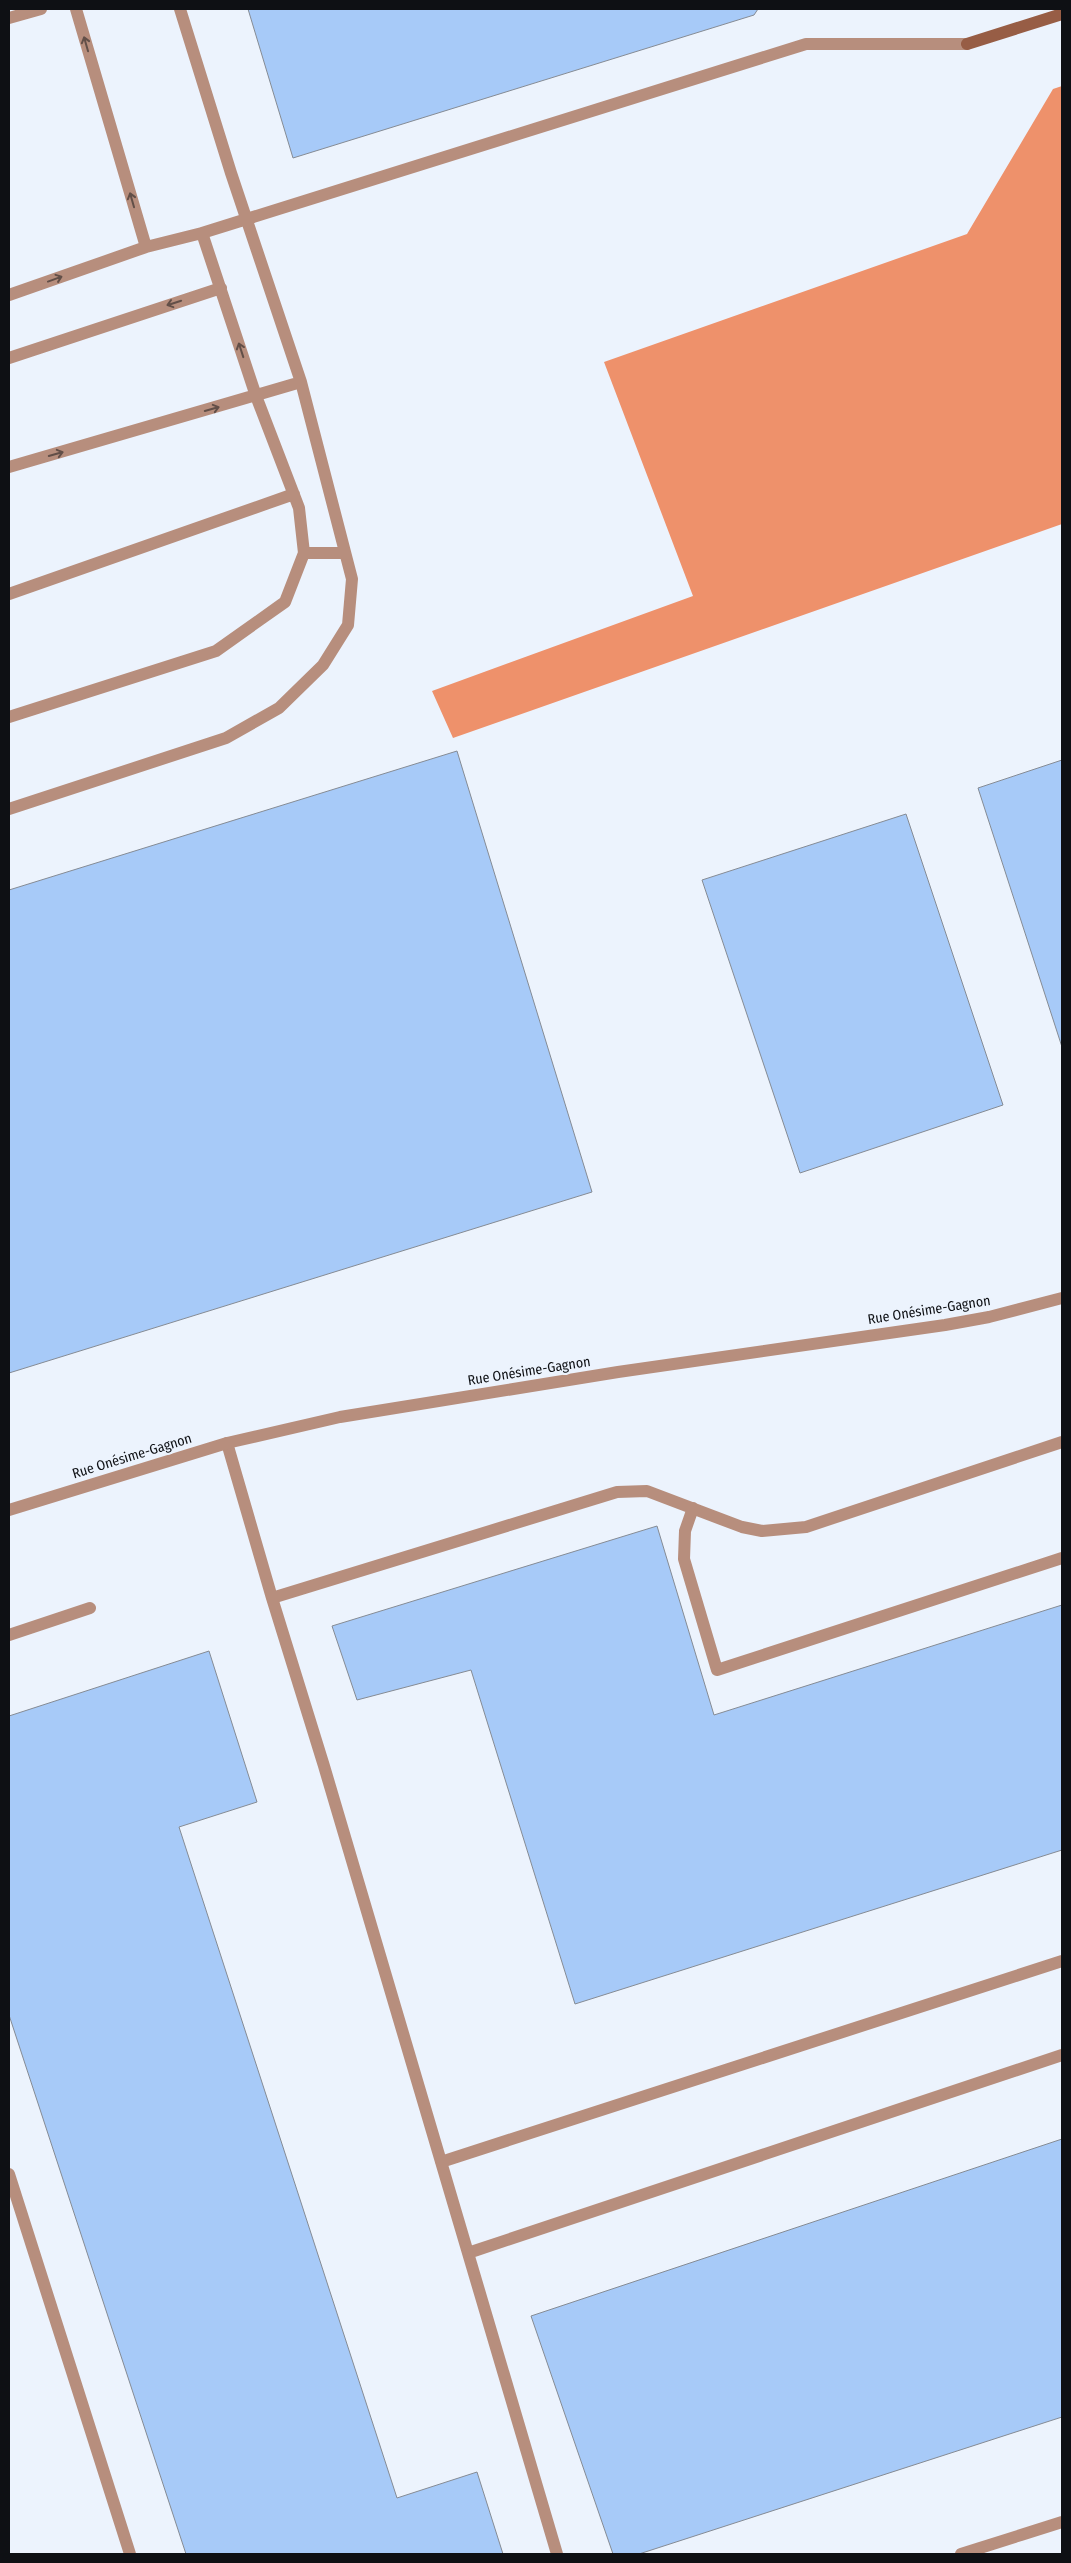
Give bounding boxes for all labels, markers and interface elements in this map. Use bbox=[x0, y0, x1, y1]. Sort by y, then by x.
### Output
one-way arrow bbox=[81, 36, 91, 52]
one-way arrow bbox=[126, 192, 136, 208]
one-way arrow bbox=[47, 274, 62, 283]
one-way arrow bbox=[167, 299, 183, 308]
one-way arrow bbox=[235, 342, 245, 358]
one-way arrow bbox=[203, 403, 219, 413]
one-way arrow bbox=[47, 448, 63, 458]
street label: Rue Onésime-Gagnon bbox=[866, 1292, 992, 1328]
street label: Rue Onésime-Gagnon bbox=[466, 1353, 592, 1389]
street label: Rue Onésime-Gagnon bbox=[70, 1430, 194, 1482]

